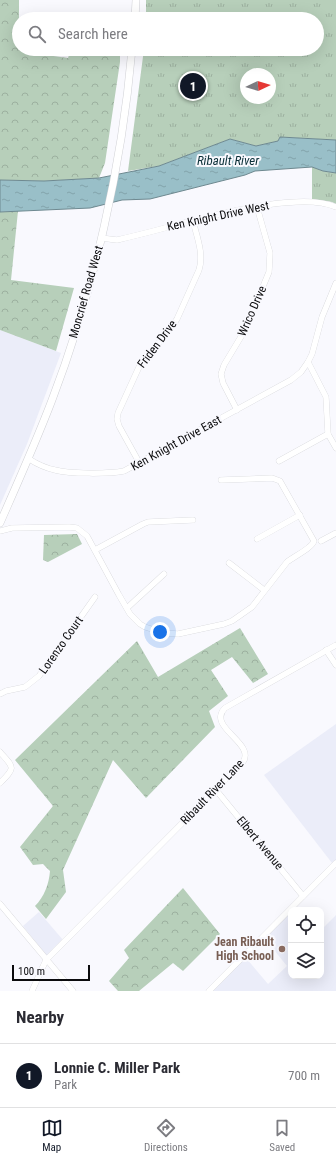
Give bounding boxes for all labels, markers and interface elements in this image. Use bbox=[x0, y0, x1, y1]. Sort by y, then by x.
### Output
search box bbox=[12, 12, 324, 56]
icon: search bbox=[26, 23, 48, 45]
text: Search here bbox=[58, 25, 128, 43]
north arrow bbox=[240, 68, 276, 104]
pin: 1 bbox=[180, 71, 206, 101]
water label: Ribault River bbox=[197, 153, 260, 168]
street label: Ken Knight Drive West bbox=[166, 198, 271, 234]
street label: Moncrief Road West bbox=[66, 244, 106, 340]
street label: Wrico Drive bbox=[235, 283, 269, 338]
street label: Friden Drive bbox=[135, 317, 180, 371]
street label: Ken Knight Drive East bbox=[128, 412, 224, 474]
street label: Lorenzo Court bbox=[36, 613, 86, 676]
your location bbox=[150, 622, 170, 642]
street label: Ribault River Lane bbox=[178, 756, 247, 827]
street label: Elbert Avenue bbox=[234, 814, 287, 873]
map controls bbox=[288, 907, 324, 979]
button: locate bbox=[288, 907, 324, 943]
place label: Jean Ribault High School bbox=[214, 935, 274, 963]
button: layers bbox=[288, 943, 324, 979]
marker: Jean Ribault High School bbox=[277, 944, 287, 954]
scale bar bbox=[12, 963, 90, 982]
text: 100 m bbox=[18, 965, 45, 978]
text: Nearby bbox=[16, 1007, 64, 1027]
text: Lonnie C. Miller Park bbox=[54, 1059, 180, 1077]
text: 1 bbox=[26, 1068, 32, 1083]
text: 700 m bbox=[288, 1068, 320, 1083]
text: Park bbox=[54, 1077, 77, 1092]
tab: Map bbox=[41, 1117, 63, 1154]
tab: Directions bbox=[144, 1117, 188, 1154]
tab: Saved bbox=[269, 1117, 295, 1154]

